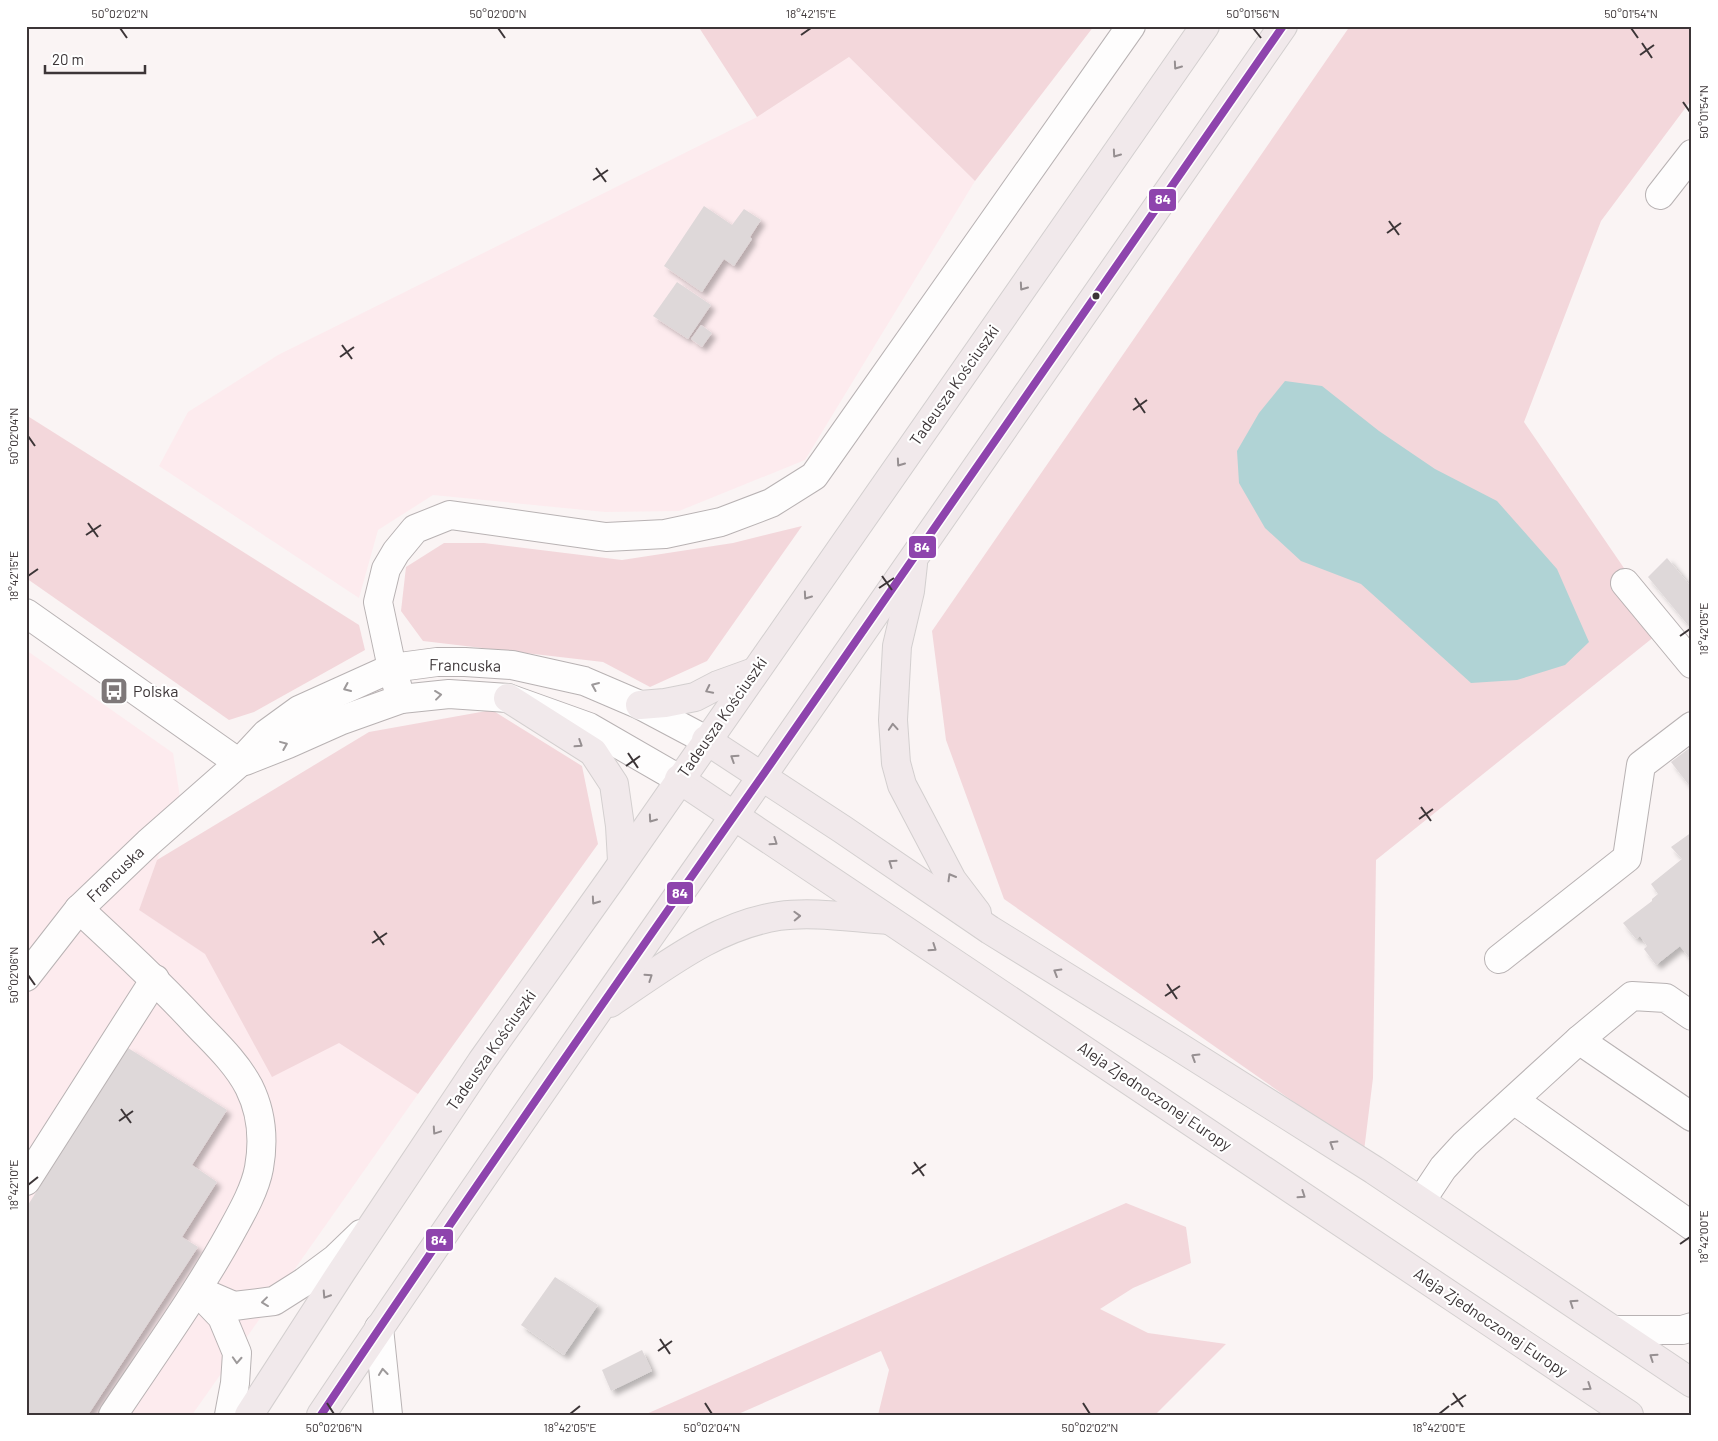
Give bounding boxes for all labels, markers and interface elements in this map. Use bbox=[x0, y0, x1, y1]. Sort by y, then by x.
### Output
text: 50°02'02"N bbox=[92, 6, 148, 20]
text: 50°02'00"N bbox=[469, 6, 527, 20]
text: 18°42'15"E bbox=[786, 6, 836, 20]
text: 50°01'56"N bbox=[1226, 6, 1280, 20]
text: 50°01'54"N bbox=[1604, 6, 1658, 20]
scale bar bbox=[45, 42, 145, 74]
text: 20 m bbox=[52, 50, 84, 68]
one-way arrow bbox=[1174, 60, 1183, 70]
text: 50°01'54"N bbox=[1696, 85, 1710, 139]
one-way arrow bbox=[1113, 148, 1122, 157]
line badge: 84 bbox=[1148, 188, 1177, 212]
text: 84 bbox=[1155, 190, 1171, 207]
one-way arrow bbox=[1020, 281, 1029, 291]
unlabelled marker bbox=[1091, 291, 1101, 301]
street label: Tadeusza Kościuszki bbox=[905, 321, 1002, 449]
text: 50°02'04"N bbox=[6, 408, 20, 464]
one-way arrow bbox=[897, 457, 906, 467]
line badge: 84 bbox=[908, 535, 937, 559]
text: 84 bbox=[914, 538, 930, 555]
text: 18°42'15"E bbox=[6, 551, 20, 601]
one-way arrow bbox=[804, 590, 813, 600]
text: 18°42'05"E bbox=[1696, 602, 1710, 656]
street label: Tadeusza Kościuszki bbox=[673, 653, 770, 781]
street label: Francuska bbox=[429, 654, 501, 675]
bus stop icon: Polska bbox=[99, 676, 129, 706]
place label: Polska bbox=[133, 681, 178, 700]
one-way arrow bbox=[591, 681, 600, 692]
one-way arrow bbox=[343, 682, 352, 692]
one-way arrow bbox=[705, 684, 714, 694]
one-way arrow bbox=[434, 690, 442, 701]
one-way arrow bbox=[888, 723, 899, 731]
one-way arrow bbox=[573, 737, 582, 747]
one-way arrow bbox=[279, 741, 288, 752]
one-way arrow bbox=[730, 755, 739, 765]
one-way arrow bbox=[648, 814, 658, 823]
one-way arrow bbox=[768, 836, 778, 845]
street label: Francuska bbox=[82, 842, 147, 905]
one-way arrow bbox=[888, 860, 897, 870]
one-way arrow bbox=[947, 873, 957, 882]
line badge: 84 bbox=[666, 881, 694, 905]
text: 84 bbox=[672, 884, 688, 901]
one-way arrow bbox=[592, 896, 601, 905]
one-way arrow bbox=[793, 910, 801, 921]
one-way arrow bbox=[927, 942, 937, 951]
text: 50°02'06"N bbox=[6, 947, 20, 1003]
one-way arrow bbox=[1053, 968, 1062, 978]
one-way arrow bbox=[644, 973, 653, 983]
street label: Tadeusza Kościuszki bbox=[442, 986, 539, 1114]
street label: Aleja Zjednoczonej Europy bbox=[1075, 1037, 1236, 1155]
one-way arrow bbox=[1192, 1054, 1201, 1063]
one-way arrow bbox=[432, 1125, 442, 1134]
one-way arrow bbox=[1329, 1140, 1338, 1150]
text: 18°42'10"E bbox=[6, 1159, 20, 1211]
one-way arrow bbox=[1296, 1189, 1306, 1198]
text: 18°42'00"E bbox=[1696, 1210, 1710, 1264]
line badge: 84 bbox=[425, 1228, 454, 1252]
text: 84 bbox=[431, 1231, 447, 1248]
street label: Aleja Zjednoczonej Europy bbox=[1411, 1263, 1572, 1381]
one-way arrow bbox=[323, 1289, 332, 1299]
one-way arrow bbox=[261, 1296, 269, 1307]
one-way arrow bbox=[1569, 1300, 1579, 1309]
one-way arrow bbox=[1649, 1353, 1658, 1363]
one-way arrow bbox=[231, 1357, 242, 1365]
one-way arrow bbox=[378, 1367, 389, 1375]
one-way arrow bbox=[1582, 1381, 1591, 1390]
text: 50°02'06"N bbox=[306, 1420, 362, 1434]
text: 18°42'05"E bbox=[543, 1420, 597, 1434]
text: 50°02'04"N bbox=[684, 1420, 740, 1434]
text: 50°02'02"N bbox=[1062, 1420, 1118, 1434]
text: 18°42'00"E bbox=[1412, 1420, 1466, 1434]

